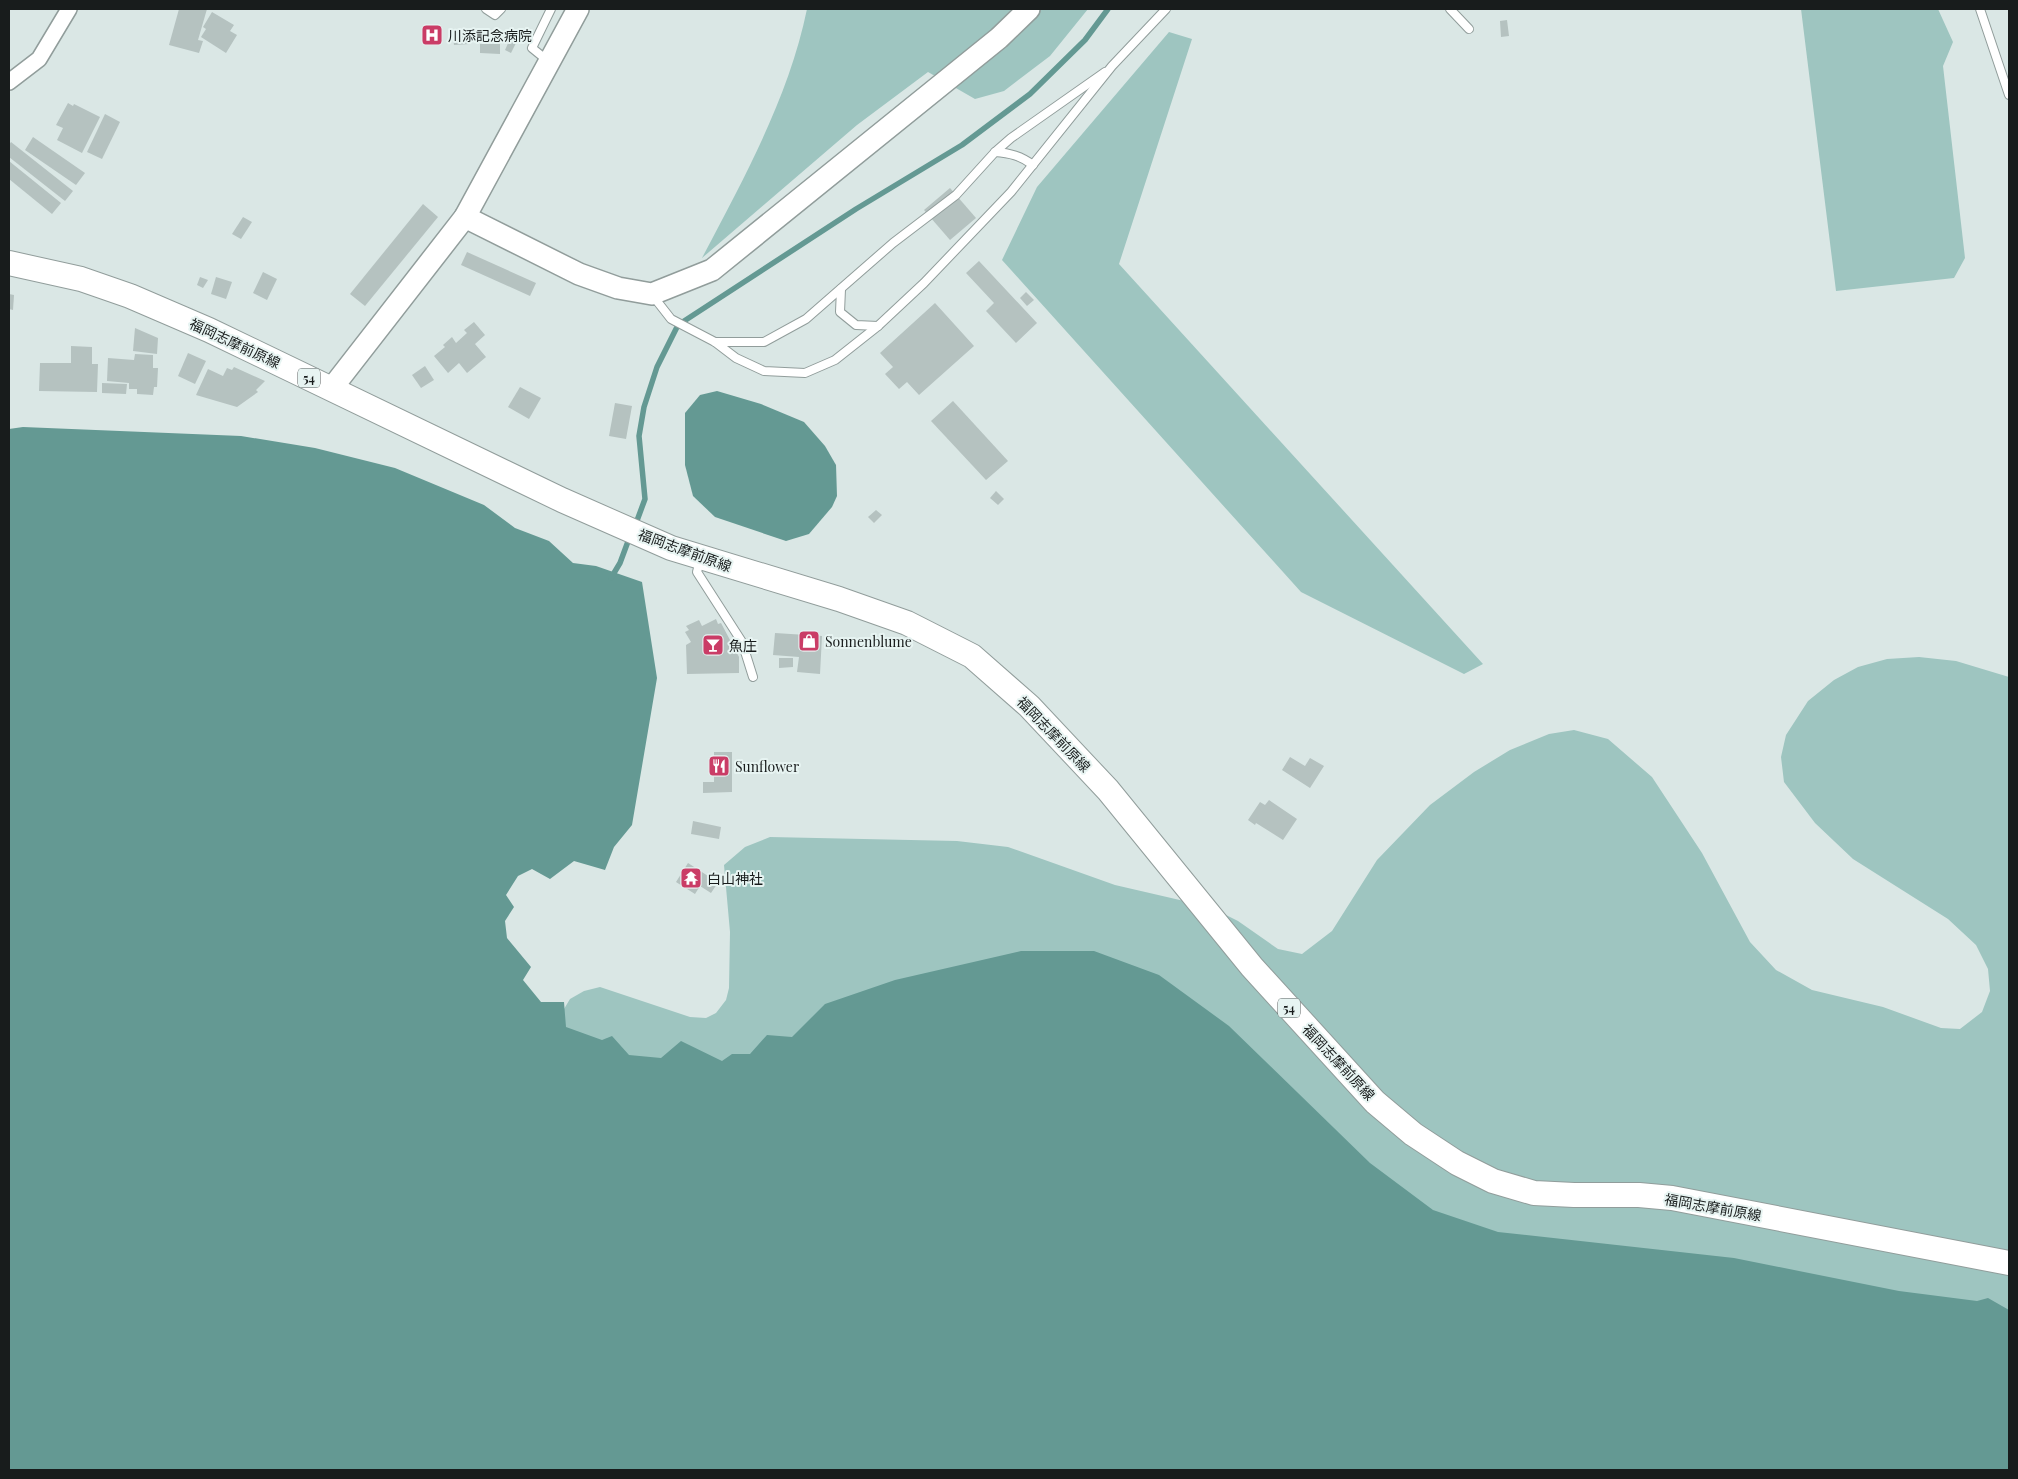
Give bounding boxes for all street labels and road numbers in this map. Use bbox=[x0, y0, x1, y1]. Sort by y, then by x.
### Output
street label: 福岡志摩前原線 bbox=[187, 314, 283, 372]
road number: 54 bbox=[298, 368, 320, 388]
street label: 福岡志摩前原線 bbox=[636, 524, 734, 576]
street label: 福岡志摩前原線 bbox=[1013, 692, 1095, 776]
road number: 54 bbox=[1278, 998, 1300, 1018]
street label: 福岡志摩前原線 bbox=[1299, 1020, 1379, 1104]
street label: 福岡志摩前原線 bbox=[1663, 1189, 1763, 1225]

